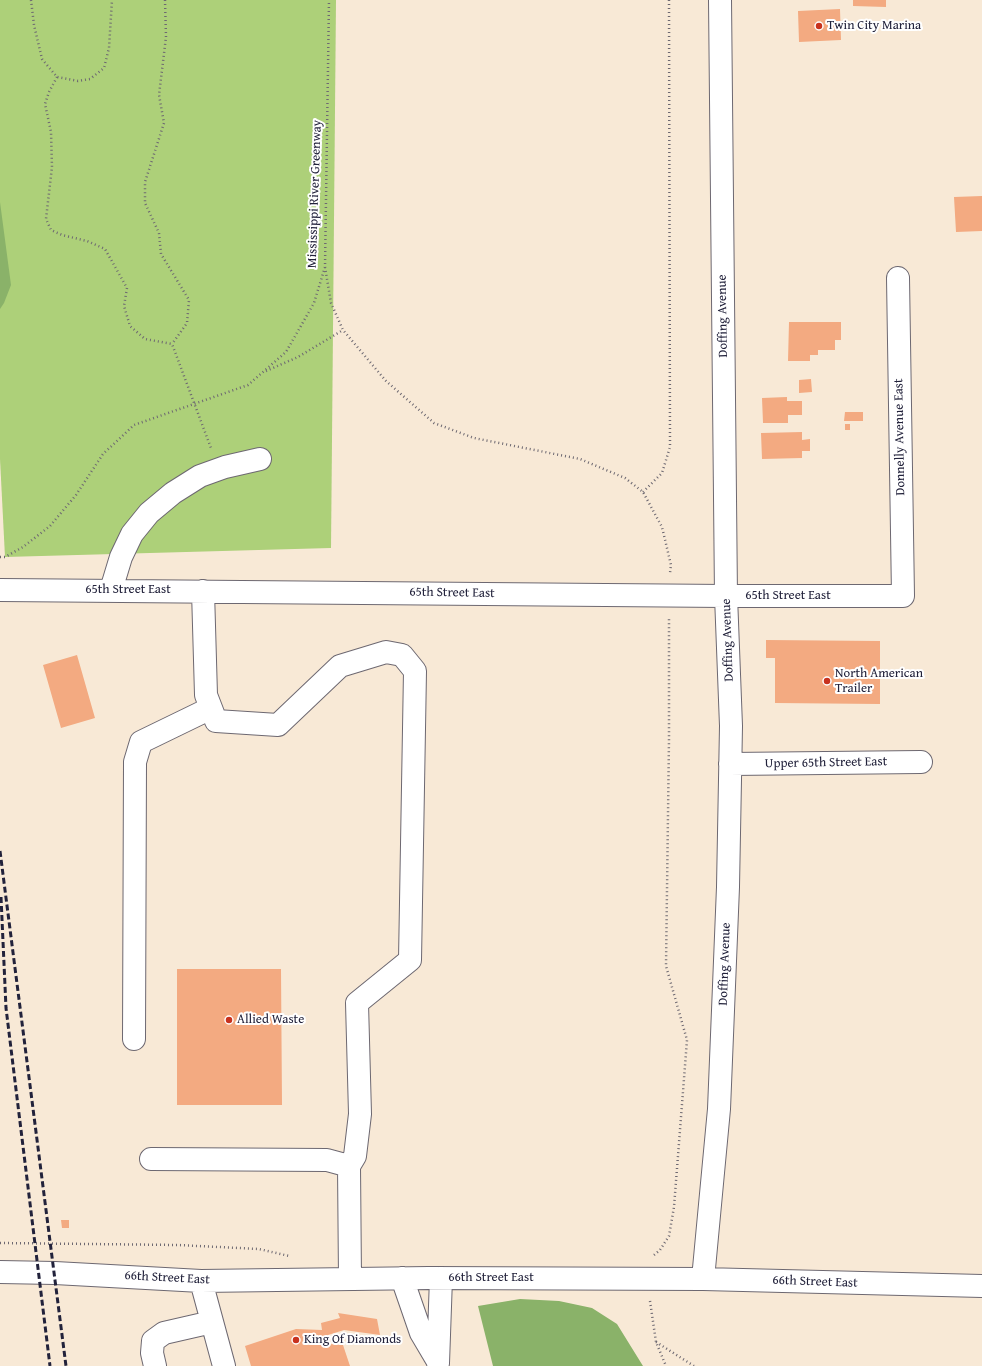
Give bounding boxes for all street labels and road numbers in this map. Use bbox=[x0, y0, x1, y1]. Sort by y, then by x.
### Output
street label: Mississippi River Greenway bbox=[305, 120, 325, 268]
street label: Doffing Avenue bbox=[714, 274, 732, 358]
street label: Donnelly Avenue East bbox=[891, 378, 909, 496]
street label: 65th Street East bbox=[85, 582, 171, 598]
street label: 65th Street East bbox=[409, 584, 495, 602]
street label: 65th Street East bbox=[745, 588, 831, 604]
street label: Doffing Avenue bbox=[719, 598, 737, 682]
street label: Upper 65th Street East bbox=[765, 754, 887, 772]
street label: Doffing Avenue bbox=[716, 922, 734, 1006]
street label: 66th Street East bbox=[124, 1268, 210, 1288]
street label: 66th Street East bbox=[448, 1270, 534, 1286]
street label: 66th Street East bbox=[772, 1273, 858, 1291]

